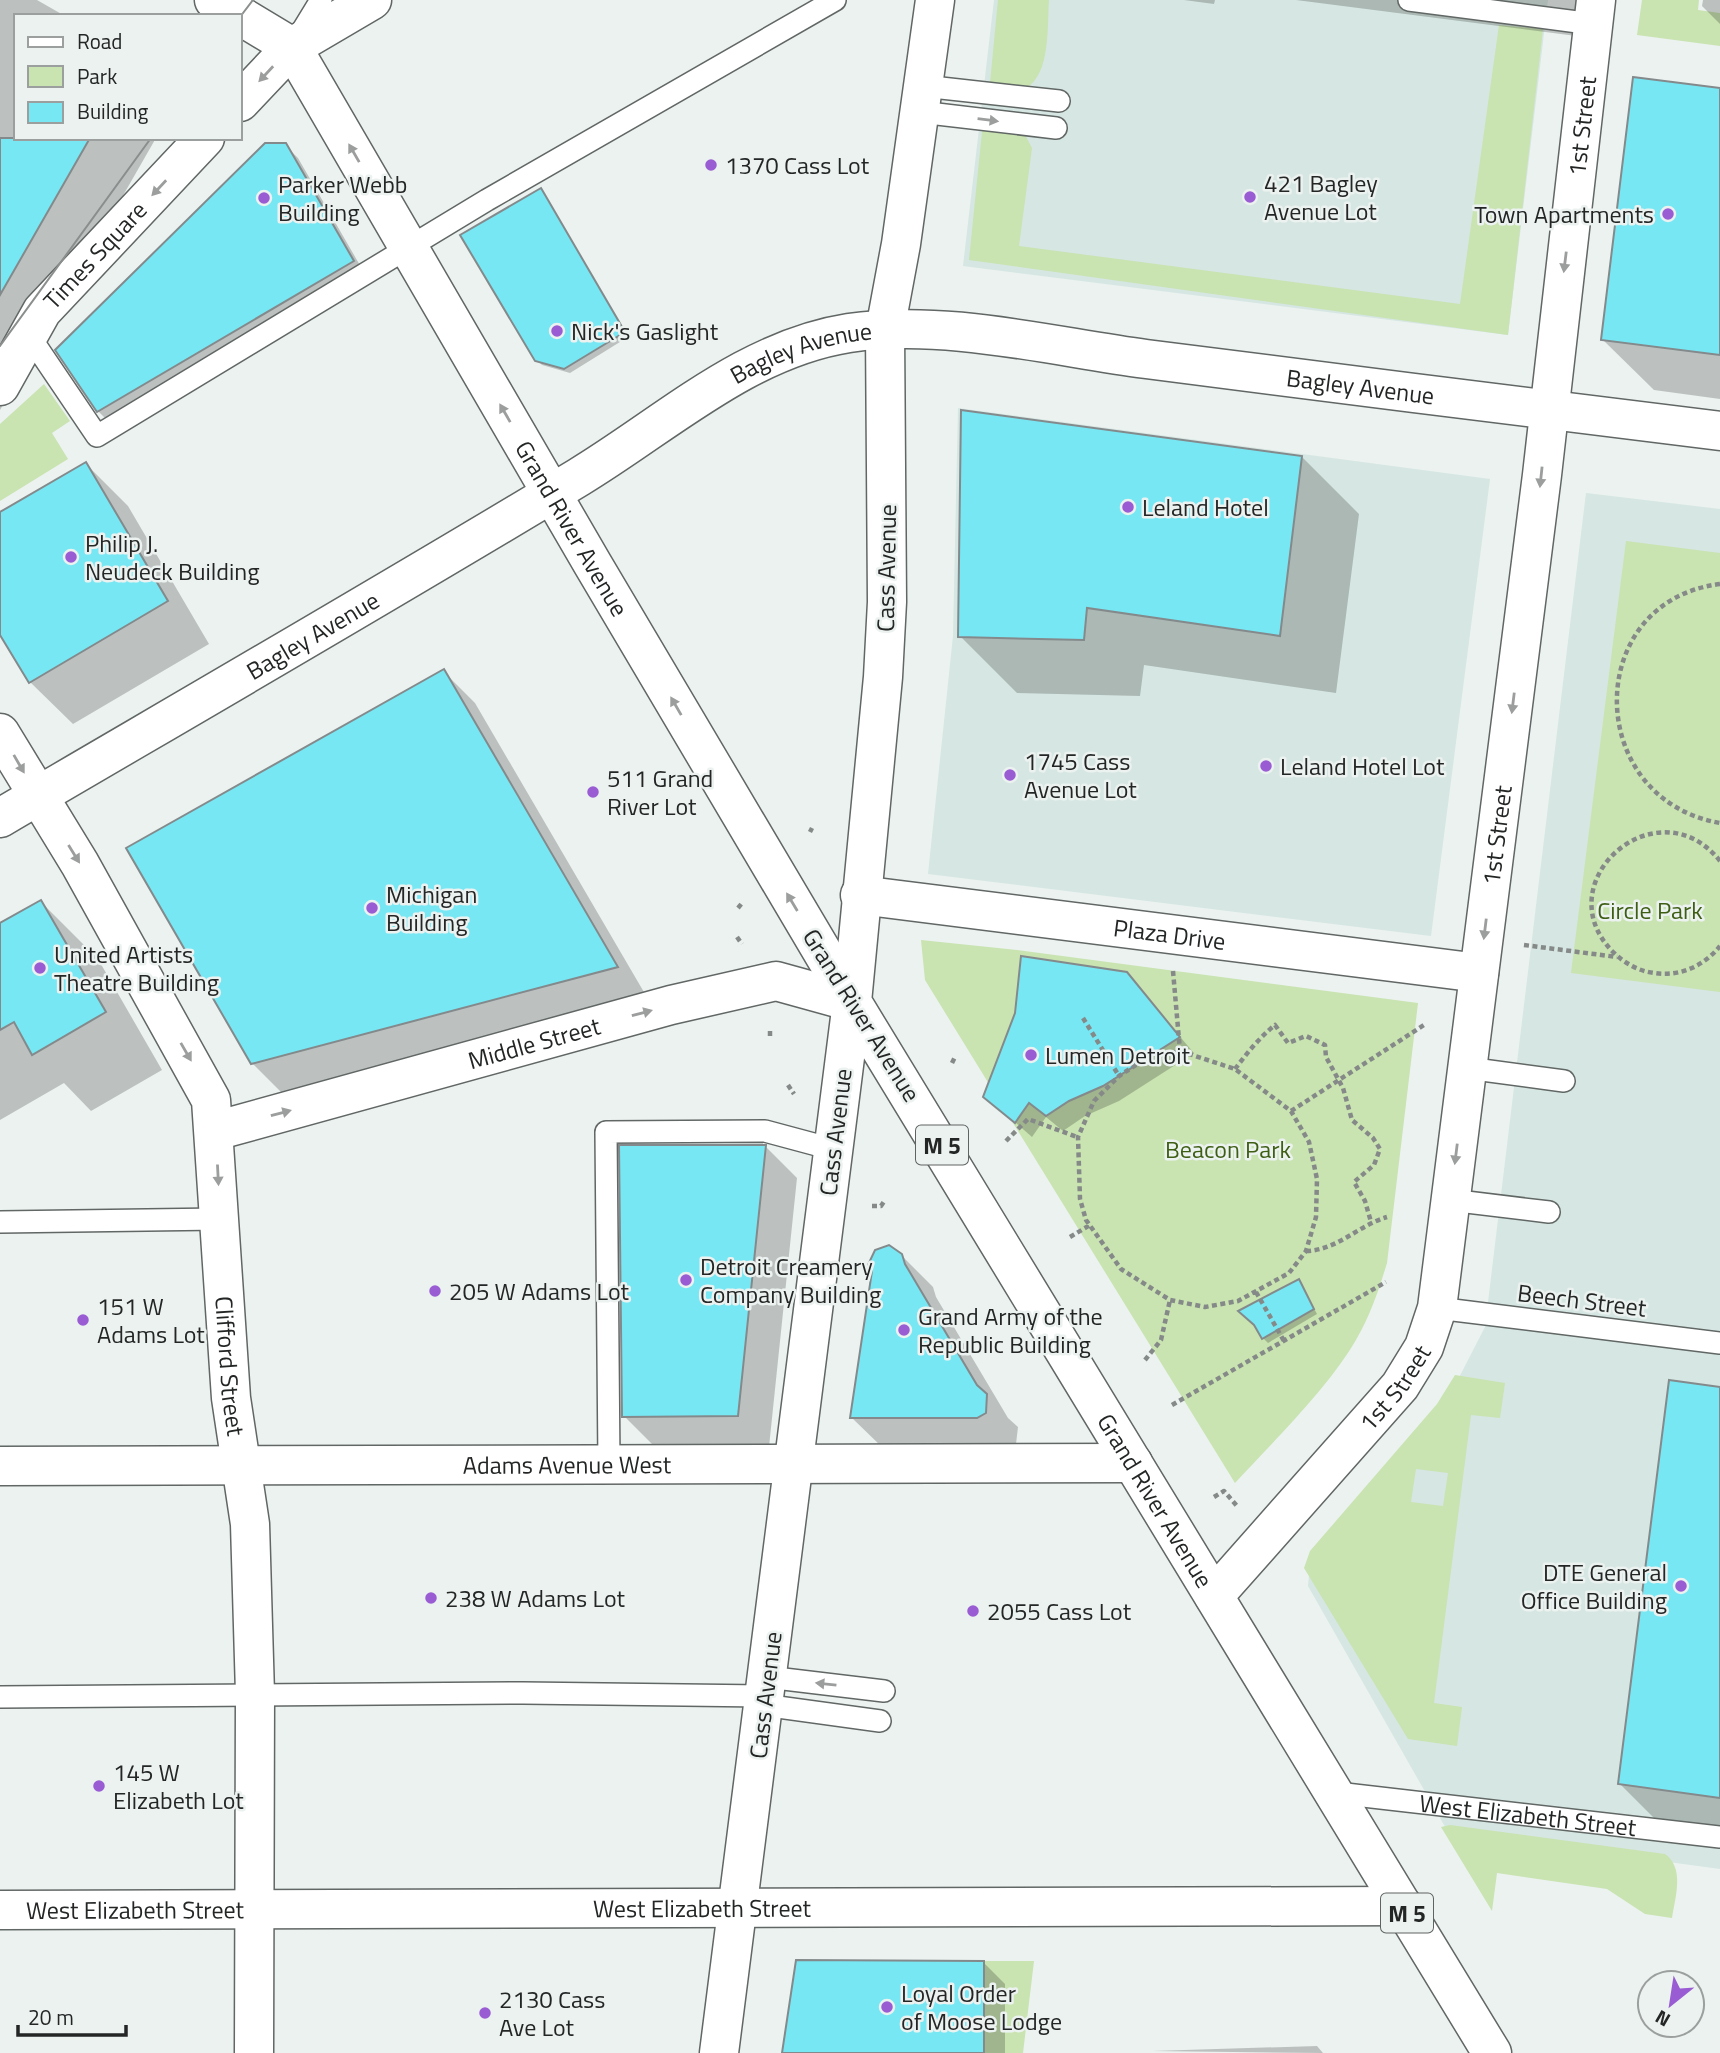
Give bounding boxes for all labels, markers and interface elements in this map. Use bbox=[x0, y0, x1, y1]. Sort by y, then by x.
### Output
legend bbox=[14, 14, 242, 140]
text: Road bbox=[77, 25, 122, 57]
text: Park bbox=[77, 60, 117, 92]
one-way arrow bbox=[258, 65, 274, 82]
street label: 1st Street bbox=[1558, 74, 1605, 178]
text: Building bbox=[77, 95, 149, 127]
one-way arrow bbox=[977, 115, 999, 126]
one-way arrow bbox=[348, 143, 360, 163]
place label: 1370 Cass Lot bbox=[725, 147, 870, 183]
marker: 1370 Cass Lot bbox=[703, 157, 719, 173]
place label: 421 Bagley Avenue Lot bbox=[1264, 165, 1378, 229]
place label: Parker Webb Building bbox=[278, 166, 407, 230]
one-way arrow bbox=[151, 179, 167, 196]
marker: 421 Bagley Avenue Lot bbox=[1242, 189, 1258, 205]
marker: Parker Webb Building bbox=[256, 190, 272, 206]
street label: Times Square bbox=[35, 193, 155, 317]
place label: Town Apartments bbox=[1474, 196, 1654, 232]
marker: Town Apartments bbox=[1660, 206, 1676, 222]
one-way arrow bbox=[1559, 252, 1570, 274]
street label: Bagley Avenue bbox=[723, 312, 873, 393]
place label: Nick's Gaslight bbox=[571, 313, 719, 349]
marker: Nick's Gaslight bbox=[549, 323, 565, 339]
street label: Bagley Avenue bbox=[1284, 359, 1436, 413]
one-way arrow bbox=[499, 404, 511, 423]
street label: Grand River Avenue bbox=[507, 434, 638, 623]
one-way arrow bbox=[1536, 466, 1547, 488]
place label: Leland Hotel bbox=[1142, 489, 1269, 525]
marker: Leland Hotel bbox=[1120, 499, 1136, 515]
street label: Cass Avenue bbox=[867, 504, 905, 632]
place label: Philip J. Neudeck Building bbox=[85, 525, 260, 589]
marker: Philip J. Neudeck Building bbox=[63, 549, 79, 565]
street label: Bagley Avenue bbox=[239, 582, 386, 688]
one-way arrow bbox=[1508, 692, 1519, 714]
one-way arrow bbox=[670, 696, 682, 716]
place label: 1745 Cass Avenue Lot bbox=[1024, 743, 1137, 807]
place label: Leland Hotel Lot bbox=[1280, 748, 1445, 784]
one-way arrow bbox=[13, 755, 25, 774]
marker: Leland Hotel Lot bbox=[1258, 758, 1274, 774]
place label: 511 Grand River Lot bbox=[607, 760, 713, 824]
marker: 1745 Cass Avenue Lot bbox=[1002, 767, 1018, 783]
street label: 1st Street bbox=[1472, 783, 1521, 887]
marker: 511 Grand River Lot bbox=[585, 784, 601, 800]
one-way arrow bbox=[67, 845, 80, 864]
place label: Michigan Building bbox=[386, 876, 477, 940]
one-way arrow bbox=[785, 892, 798, 911]
park label: Circle Park bbox=[1597, 892, 1703, 928]
marker: Michigan Building bbox=[364, 900, 380, 916]
street label: Plaza Drive bbox=[1111, 909, 1228, 959]
one-way arrow bbox=[1479, 918, 1490, 940]
street label: Grand River Avenue bbox=[794, 921, 930, 1109]
place label: United Artists Theatre Building bbox=[54, 936, 219, 1000]
marker: United Artists Theatre Building bbox=[32, 960, 48, 976]
street label: Middle Street bbox=[464, 1007, 605, 1078]
one-way arrow bbox=[631, 1007, 653, 1018]
place label: Lumen Detroit bbox=[1045, 1037, 1190, 1073]
one-way arrow bbox=[180, 1042, 192, 1062]
marker: Lumen Detroit bbox=[1023, 1047, 1039, 1063]
street label: Cass Avenue bbox=[809, 1066, 861, 1198]
one-way arrow bbox=[270, 1107, 292, 1118]
road number: M 5 bbox=[916, 1126, 968, 1164]
park label: Beacon Park bbox=[1165, 1131, 1292, 1167]
one-way arrow bbox=[1451, 1144, 1462, 1166]
one-way arrow bbox=[213, 1164, 224, 1186]
place label: Detroit Creamery Company Building bbox=[700, 1248, 881, 1312]
marker: Detroit Creamery Company Building bbox=[678, 1272, 694, 1288]
place label: 205 W Adams Lot bbox=[449, 1273, 629, 1309]
street label: Beech Street bbox=[1516, 1274, 1649, 1326]
marker: 205 W Adams Lot bbox=[427, 1283, 443, 1299]
place label: 151 W Adams Lot bbox=[97, 1288, 205, 1352]
street label: Clifford Street bbox=[206, 1295, 255, 1439]
place label: Grand Army of the Republic Building bbox=[918, 1298, 1103, 1362]
marker: 151 W Adams Lot bbox=[75, 1312, 91, 1328]
marker: Grand Army of the Republic Building bbox=[896, 1322, 912, 1338]
street label: 1st Street bbox=[1350, 1337, 1440, 1439]
street label: Grand River Avenue bbox=[1089, 1406, 1222, 1594]
street label: Adams Avenue West bbox=[463, 1446, 672, 1483]
place label: DTE General Office Building bbox=[1521, 1554, 1667, 1618]
marker: DTE General Office Building bbox=[1673, 1578, 1689, 1594]
place label: 238 W Adams Lot bbox=[445, 1580, 625, 1616]
marker: 238 W Adams Lot bbox=[423, 1590, 439, 1606]
place label: 2055 Cass Lot bbox=[987, 1593, 1132, 1629]
marker: 2055 Cass Lot bbox=[965, 1603, 981, 1619]
street label: Cass Avenue bbox=[739, 1629, 791, 1761]
one-way arrow bbox=[815, 1678, 837, 1689]
place label: 145 W Elizabeth Lot bbox=[113, 1754, 244, 1818]
marker: 145 W Elizabeth Lot bbox=[91, 1778, 107, 1794]
street label: West Elizabeth Street bbox=[1417, 1785, 1639, 1845]
street label: West Elizabeth Street bbox=[593, 1890, 812, 1926]
street label: West Elizabeth Street bbox=[26, 1891, 245, 1928]
road number: M 5 bbox=[1381, 1894, 1433, 1932]
north arrow bbox=[1636, 1969, 1706, 2039]
place label: Loyal Order of Moose Lodge bbox=[901, 1975, 1062, 2039]
place label: 2130 Cass Ave Lot bbox=[499, 1981, 605, 2045]
scale bar bbox=[18, 1994, 126, 2038]
marker: Loyal Order of Moose Lodge bbox=[879, 1999, 895, 2015]
text: 20 m bbox=[28, 2001, 74, 2033]
text: N bbox=[1649, 2003, 1675, 2035]
marker: 2130 Cass Ave Lot bbox=[477, 2005, 493, 2021]

